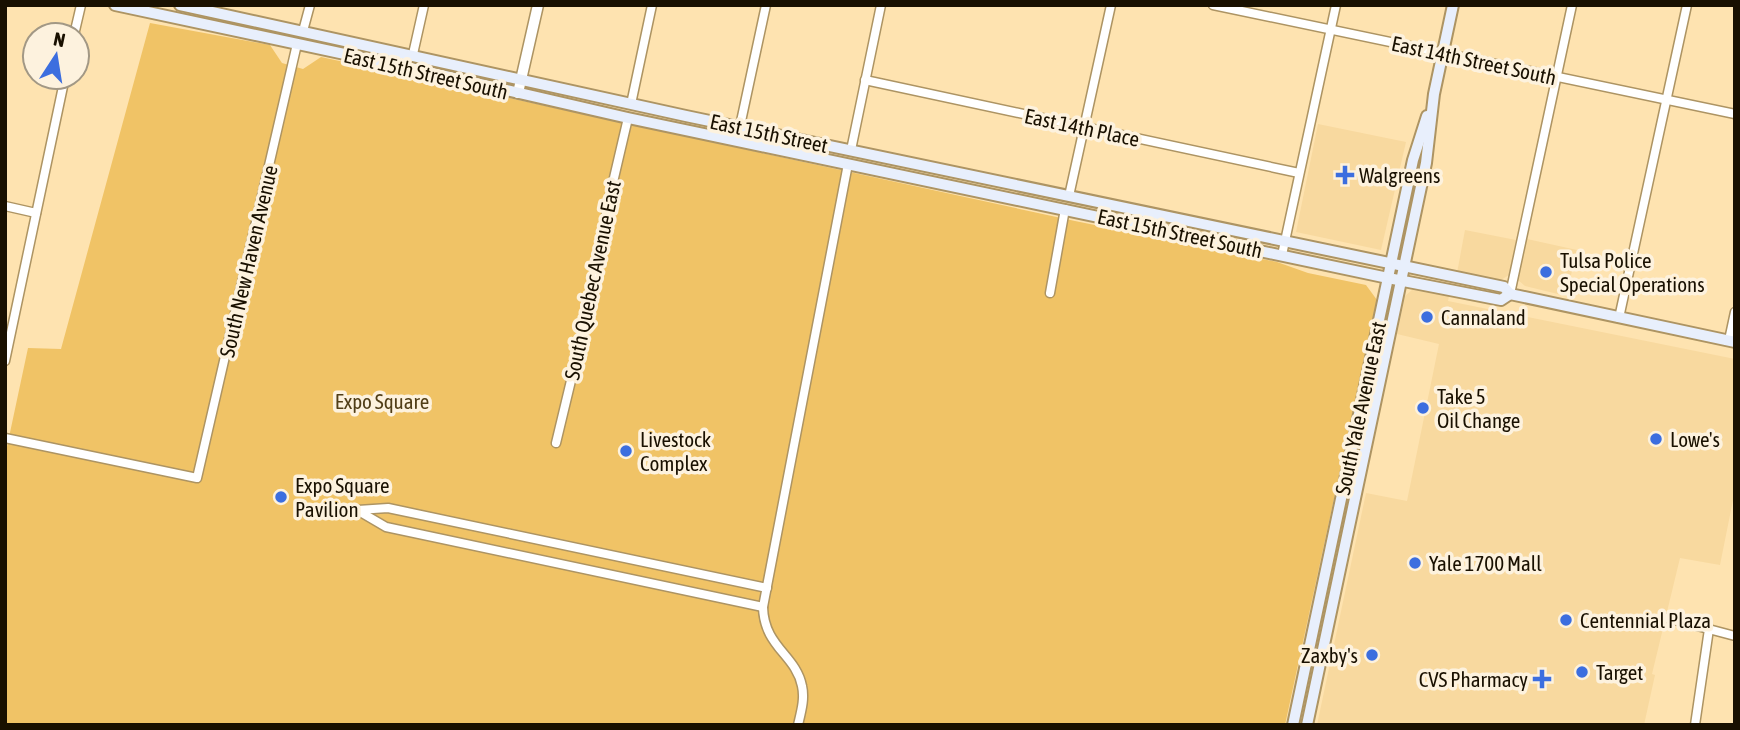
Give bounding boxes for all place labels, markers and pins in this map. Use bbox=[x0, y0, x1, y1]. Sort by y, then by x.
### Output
place label: Walgreens bbox=[1359, 163, 1440, 187]
marker: Walgreens bbox=[1337, 167, 1353, 183]
place label: Tulsa Police Special Operations bbox=[1560, 248, 1705, 296]
marker: Tulsa Police Special Operations bbox=[1538, 264, 1554, 280]
place label: Cannaland bbox=[1441, 305, 1526, 329]
marker: Cannaland bbox=[1419, 309, 1435, 325]
place label: Take 5 Oil Change bbox=[1437, 384, 1520, 432]
marker: Take 5 Oil Change bbox=[1415, 400, 1431, 416]
place label: Livestock Complex bbox=[640, 427, 711, 475]
place label: Lowe's bbox=[1670, 427, 1720, 451]
marker: Lowe's bbox=[1648, 431, 1664, 447]
marker: Livestock Complex bbox=[618, 443, 634, 459]
place label: Expo Square Pavilion bbox=[295, 473, 390, 521]
marker: Expo Square Pavilion bbox=[273, 489, 289, 505]
place label: Yale 1700 Mall bbox=[1429, 551, 1542, 575]
marker: Yale 1700 Mall bbox=[1407, 555, 1423, 571]
place label: Centennial Plaza bbox=[1580, 608, 1711, 632]
marker: Centennial Plaza bbox=[1558, 612, 1574, 628]
place label: Zaxby's bbox=[1301, 643, 1358, 667]
marker: Zaxby's bbox=[1364, 647, 1380, 663]
place label: Target bbox=[1596, 660, 1643, 684]
marker: Target bbox=[1574, 664, 1590, 680]
place label: CVS Pharmacy bbox=[1419, 667, 1528, 691]
marker: CVS Pharmacy bbox=[1534, 671, 1550, 687]

